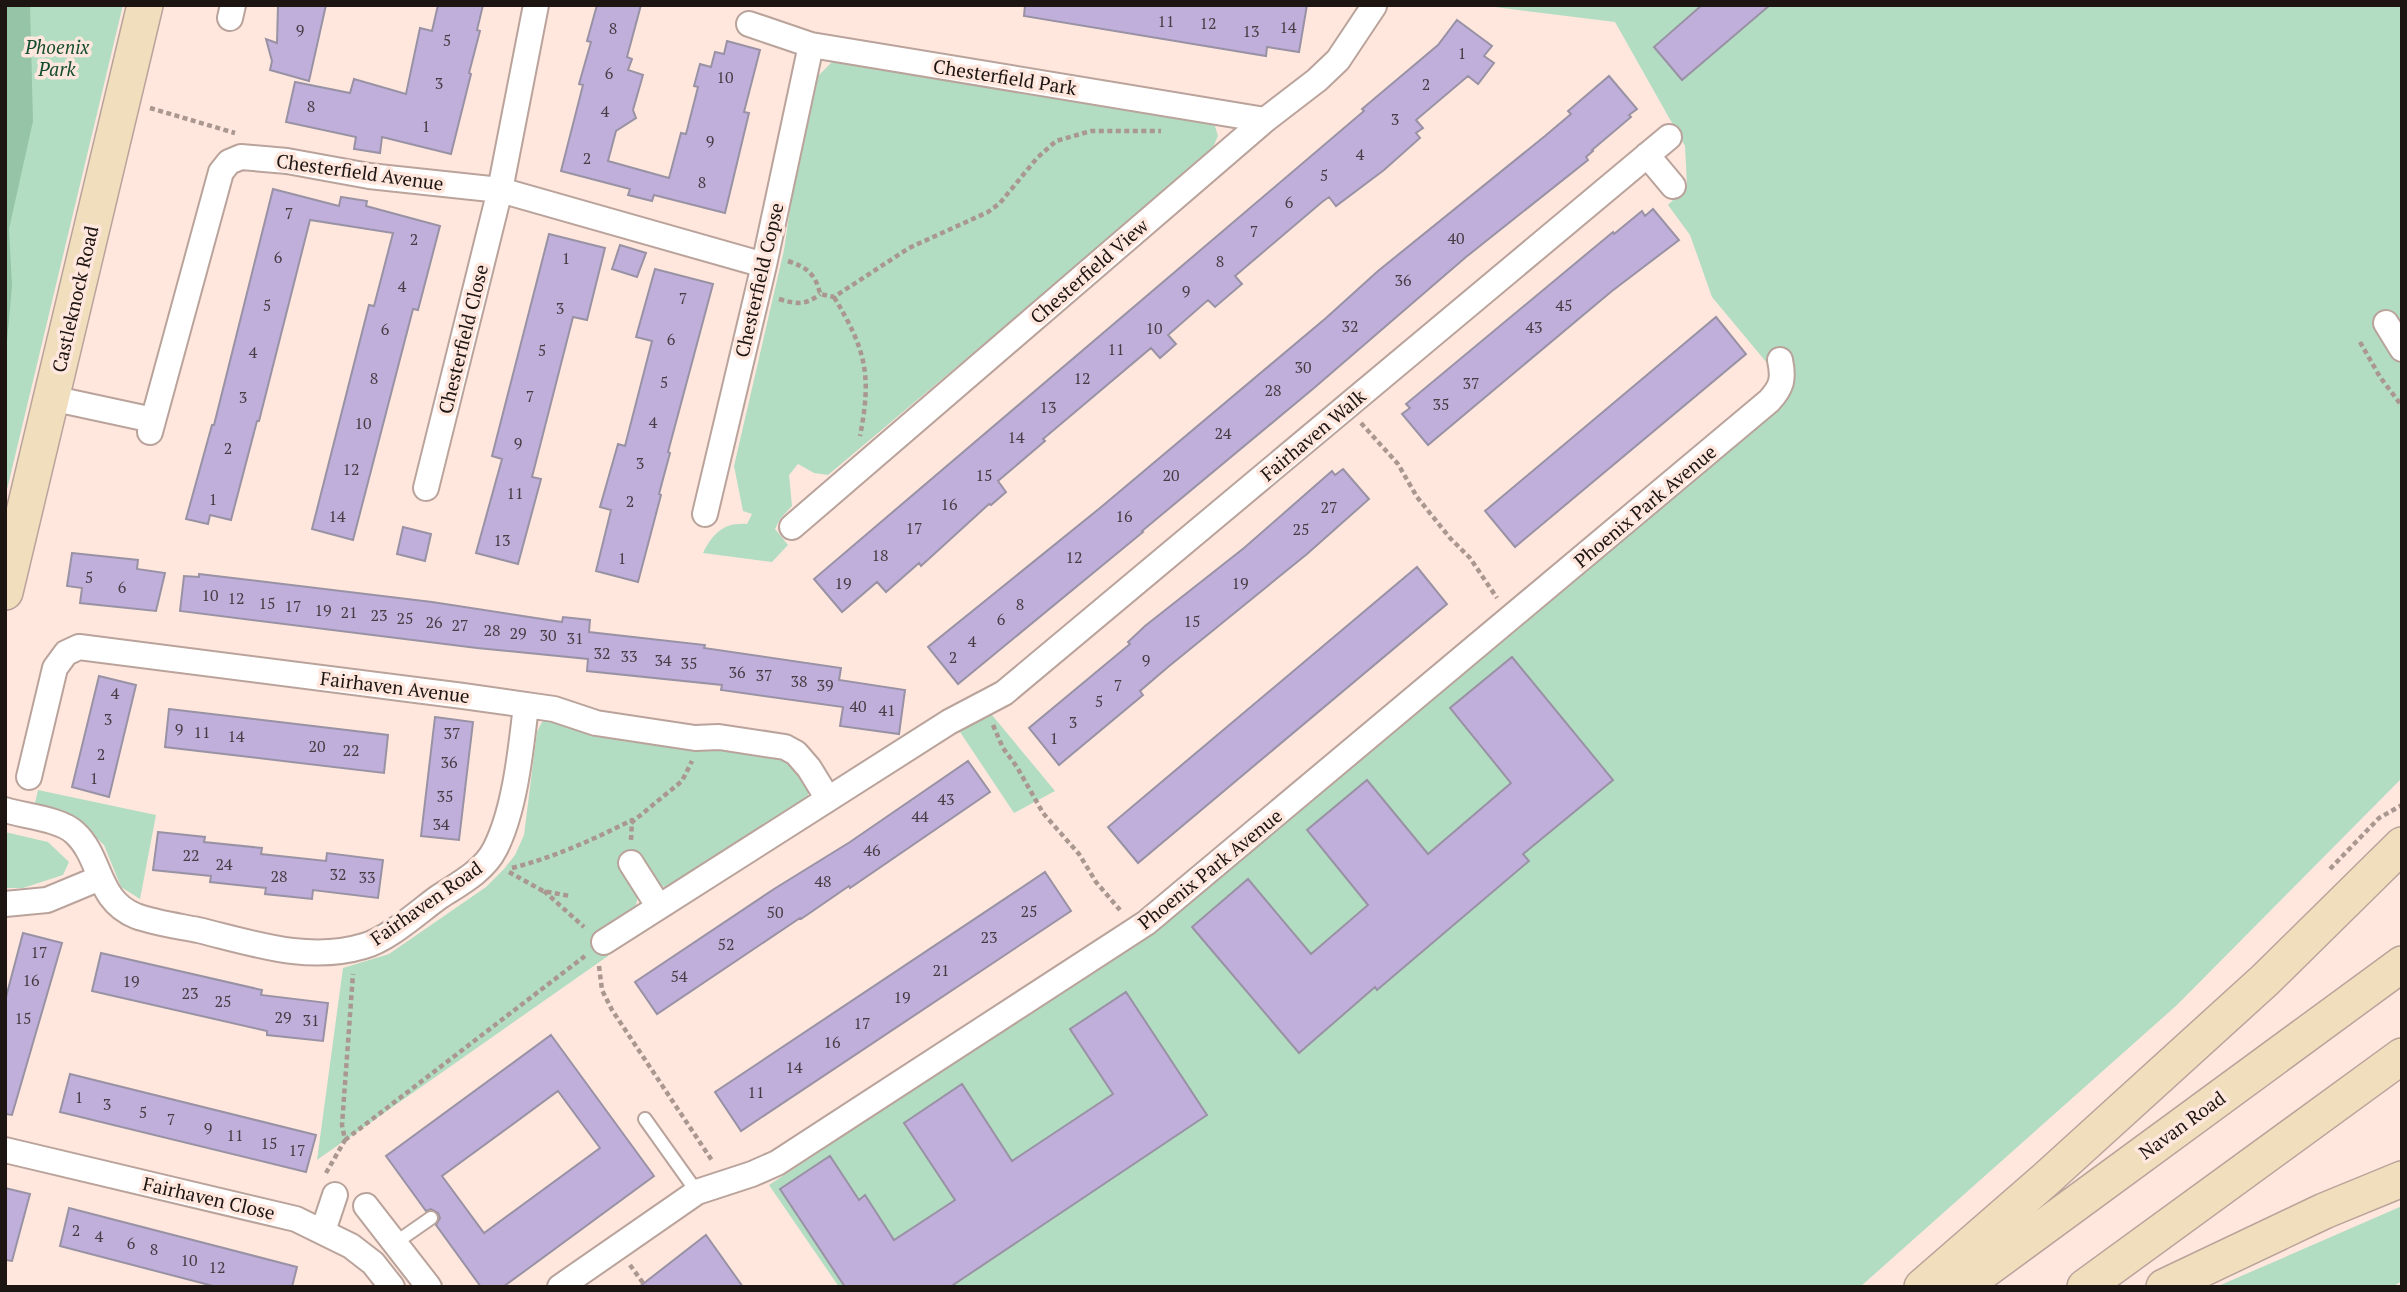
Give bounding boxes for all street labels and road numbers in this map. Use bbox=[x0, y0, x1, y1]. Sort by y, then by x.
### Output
street label: Chesterfield Park bbox=[932, 53, 1079, 100]
street label: Chesterfield Avenue bbox=[275, 147, 445, 196]
street label: Chesterfield Copse bbox=[729, 200, 788, 360]
street label: Chesterfield View bbox=[1024, 212, 1154, 329]
street label: Castleknock Road bbox=[46, 223, 104, 375]
street label: Chesterfield Close bbox=[432, 262, 493, 416]
street label: Fairhaven Walk bbox=[1255, 383, 1371, 486]
street label: Phoenix Park Avenue bbox=[1568, 439, 1721, 573]
street label: Fairhaven Avenue bbox=[319, 665, 471, 708]
street label: Phoenix Park Avenue bbox=[1132, 803, 1287, 934]
street label: Fairhaven Road bbox=[365, 855, 487, 950]
street label: Navan Road bbox=[2133, 1085, 2230, 1164]
street label: Fairhaven Close bbox=[141, 1170, 278, 1225]

